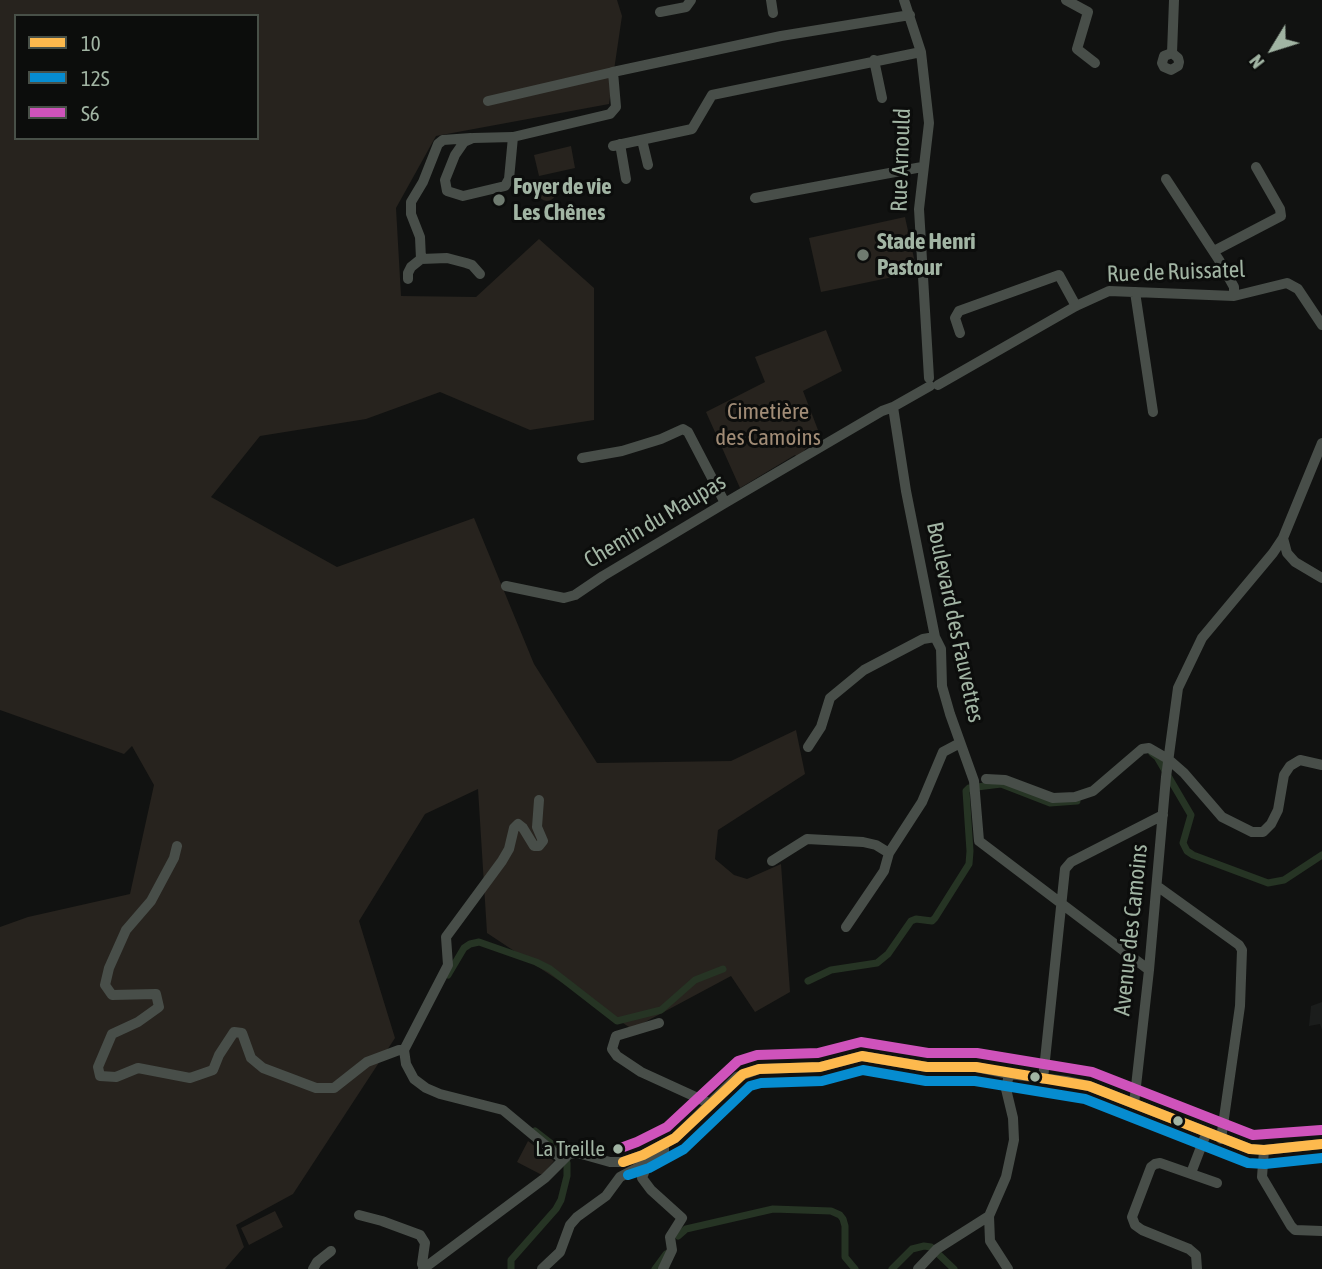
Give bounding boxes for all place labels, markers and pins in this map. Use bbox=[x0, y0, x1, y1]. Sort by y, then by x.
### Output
place label: Foyer de vie Les Chênes bbox=[513, 173, 612, 227]
marker: Foyer de vie Les Chênes bbox=[491, 192, 507, 208]
place label: Stade Henri Pastour bbox=[877, 228, 976, 282]
marker: Stade Henri Pastour bbox=[855, 247, 871, 263]
unlabelled marker bbox=[1028, 1070, 1042, 1084]
unlabelled marker bbox=[1171, 1114, 1185, 1128]
place label: La Treille bbox=[535, 1136, 605, 1162]
marker: La Treille bbox=[611, 1142, 625, 1156]

